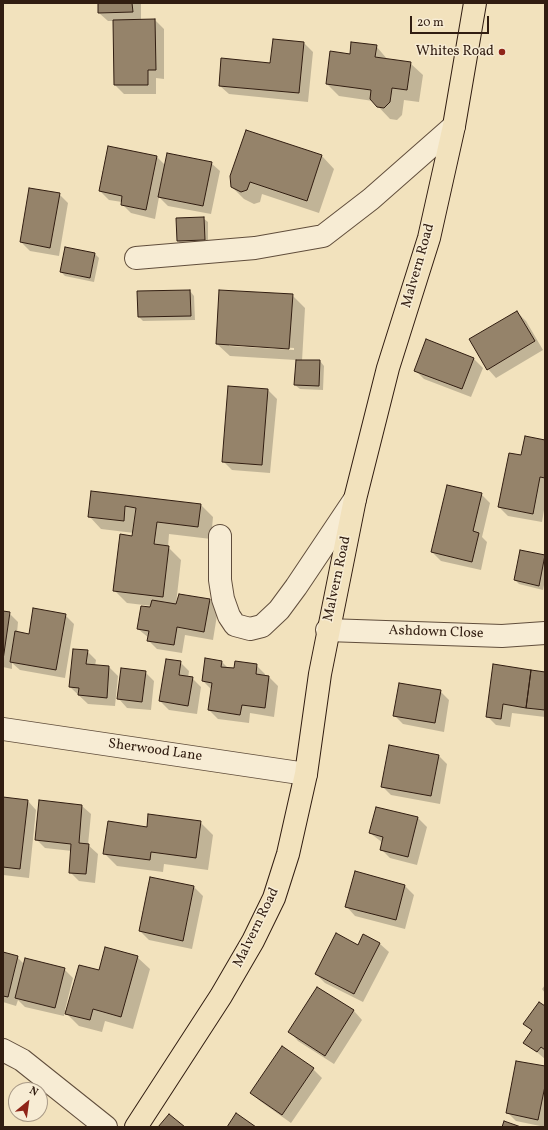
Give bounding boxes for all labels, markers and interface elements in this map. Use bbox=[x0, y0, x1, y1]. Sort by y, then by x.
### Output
scale bar bbox=[412, 8, 491, 34]
text: 20 m bbox=[417, 15, 444, 31]
place label: Whites Road bbox=[416, 44, 494, 60]
marker: Whites Road bbox=[497, 47, 507, 57]
street label: Malvern Road bbox=[399, 222, 439, 310]
street label: Malvern Road bbox=[321, 535, 355, 623]
street label: Ashdown Close bbox=[388, 623, 484, 643]
street label: Sherwood Lane bbox=[107, 736, 203, 766]
street label: Malvern Road bbox=[230, 885, 284, 971]
north arrow bbox=[8, 1082, 48, 1122]
text: N bbox=[26, 1083, 41, 1100]

